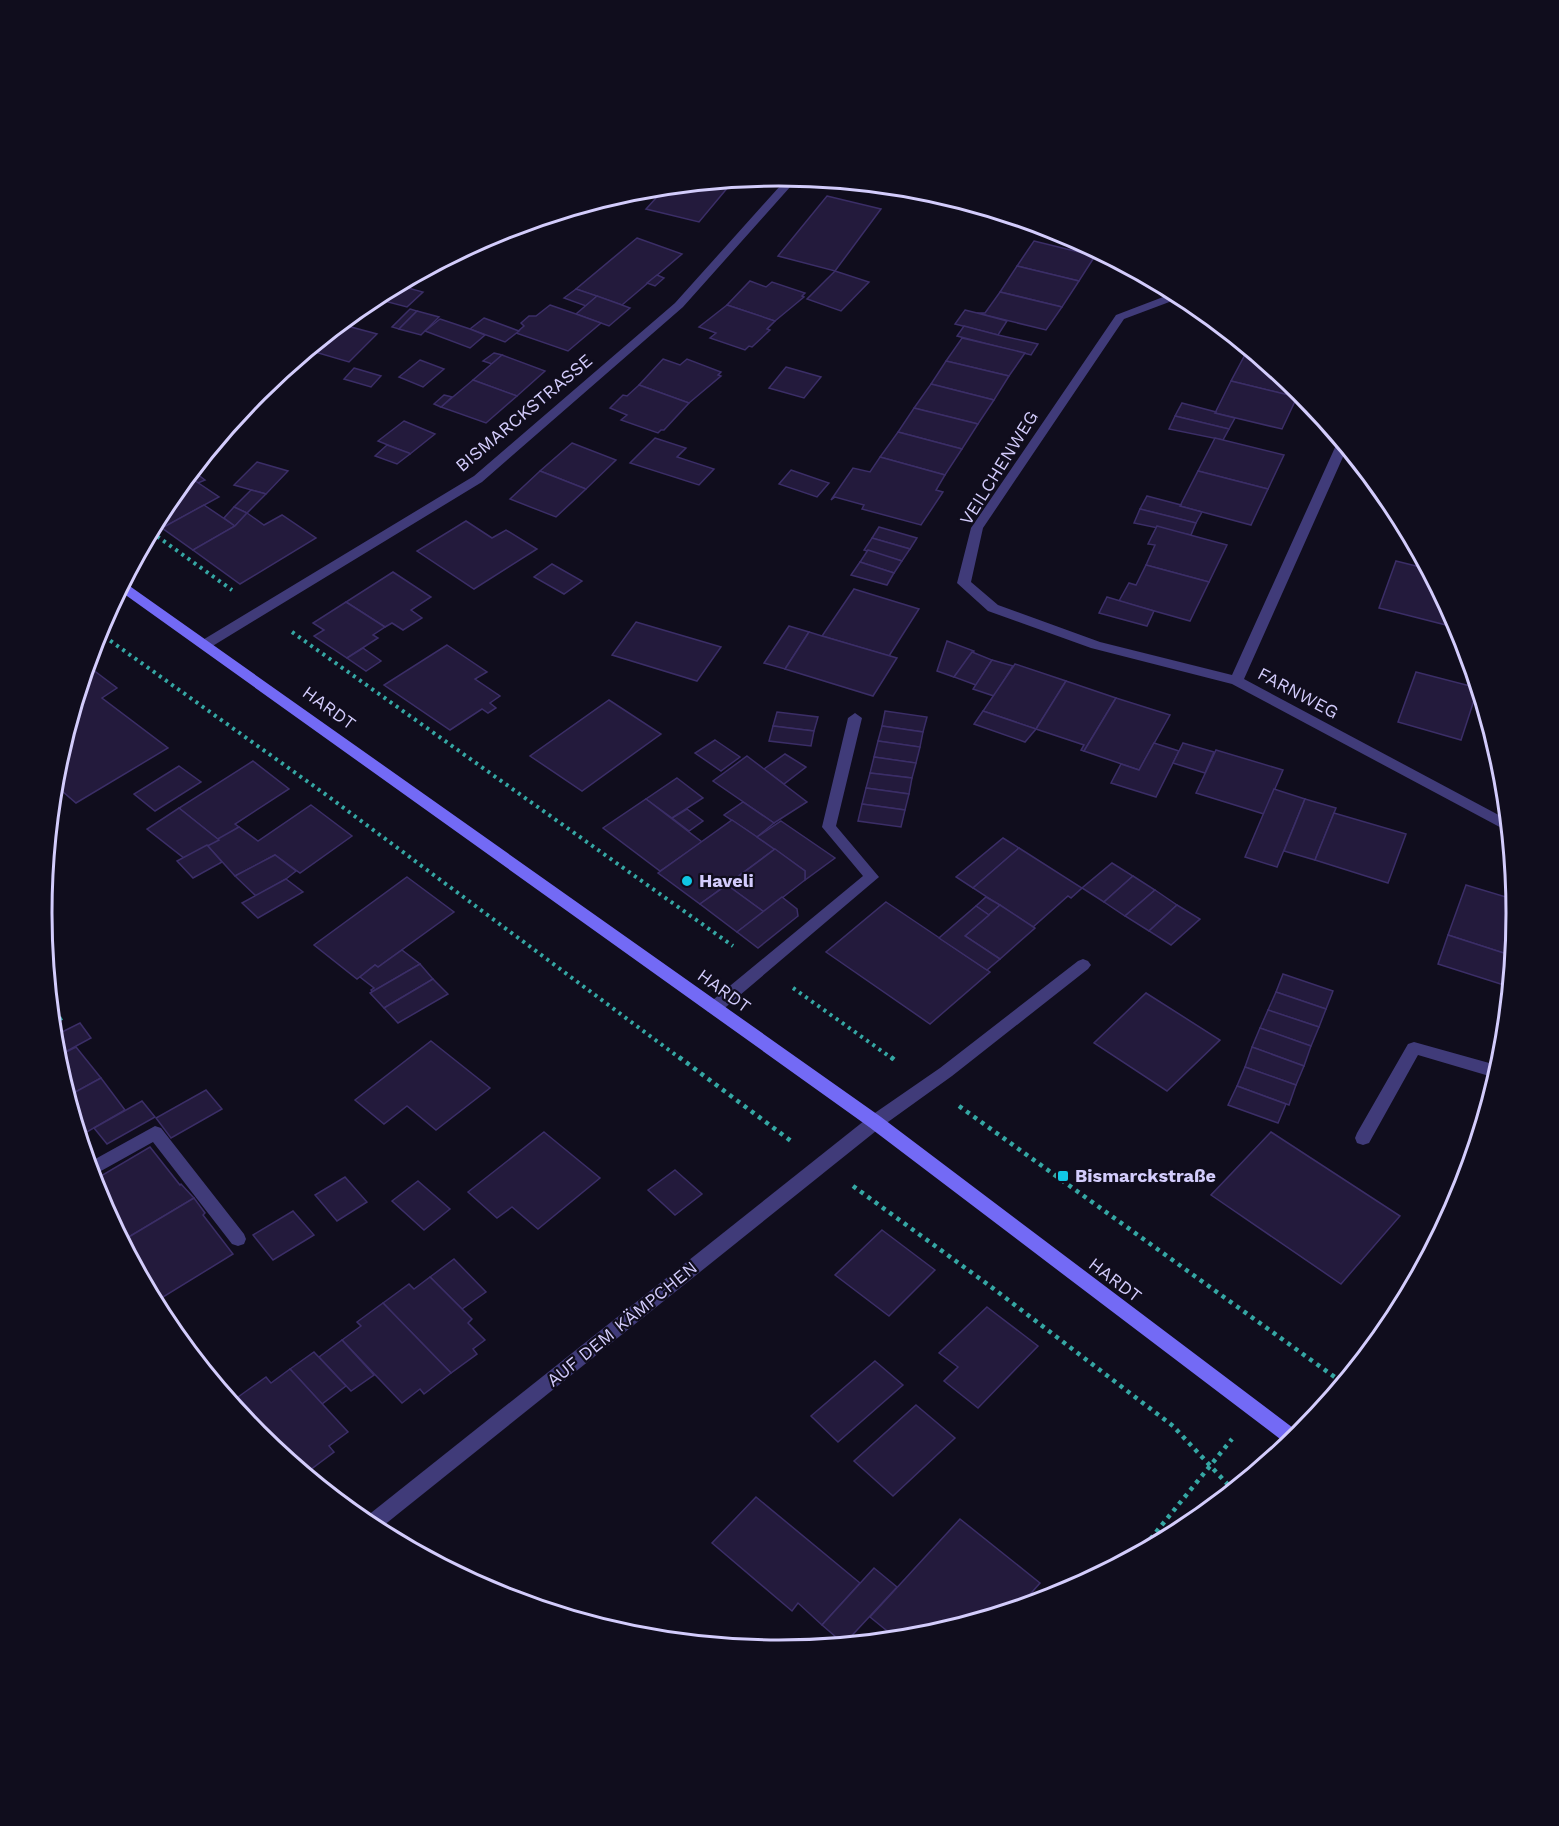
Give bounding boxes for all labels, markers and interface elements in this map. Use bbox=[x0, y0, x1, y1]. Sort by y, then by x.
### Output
street label: BISMARCKSTRASSE bbox=[451, 349, 596, 476]
street label: VEILCHENWEG bbox=[955, 407, 1042, 529]
street label: FARNWEG bbox=[1254, 663, 1342, 723]
street label: HARDT bbox=[299, 681, 360, 734]
place label: Haveli bbox=[699, 870, 754, 891]
marker: Haveli bbox=[680, 874, 694, 888]
street label: HARDT bbox=[694, 964, 755, 1017]
place label: Bismarckstraße bbox=[1075, 1165, 1216, 1186]
marker: Bismarckstraße bbox=[1056, 1169, 1070, 1183]
street label: HARDT bbox=[1085, 1253, 1146, 1306]
street label: AUF DEM KÄMPCHEN bbox=[542, 1257, 701, 1391]

